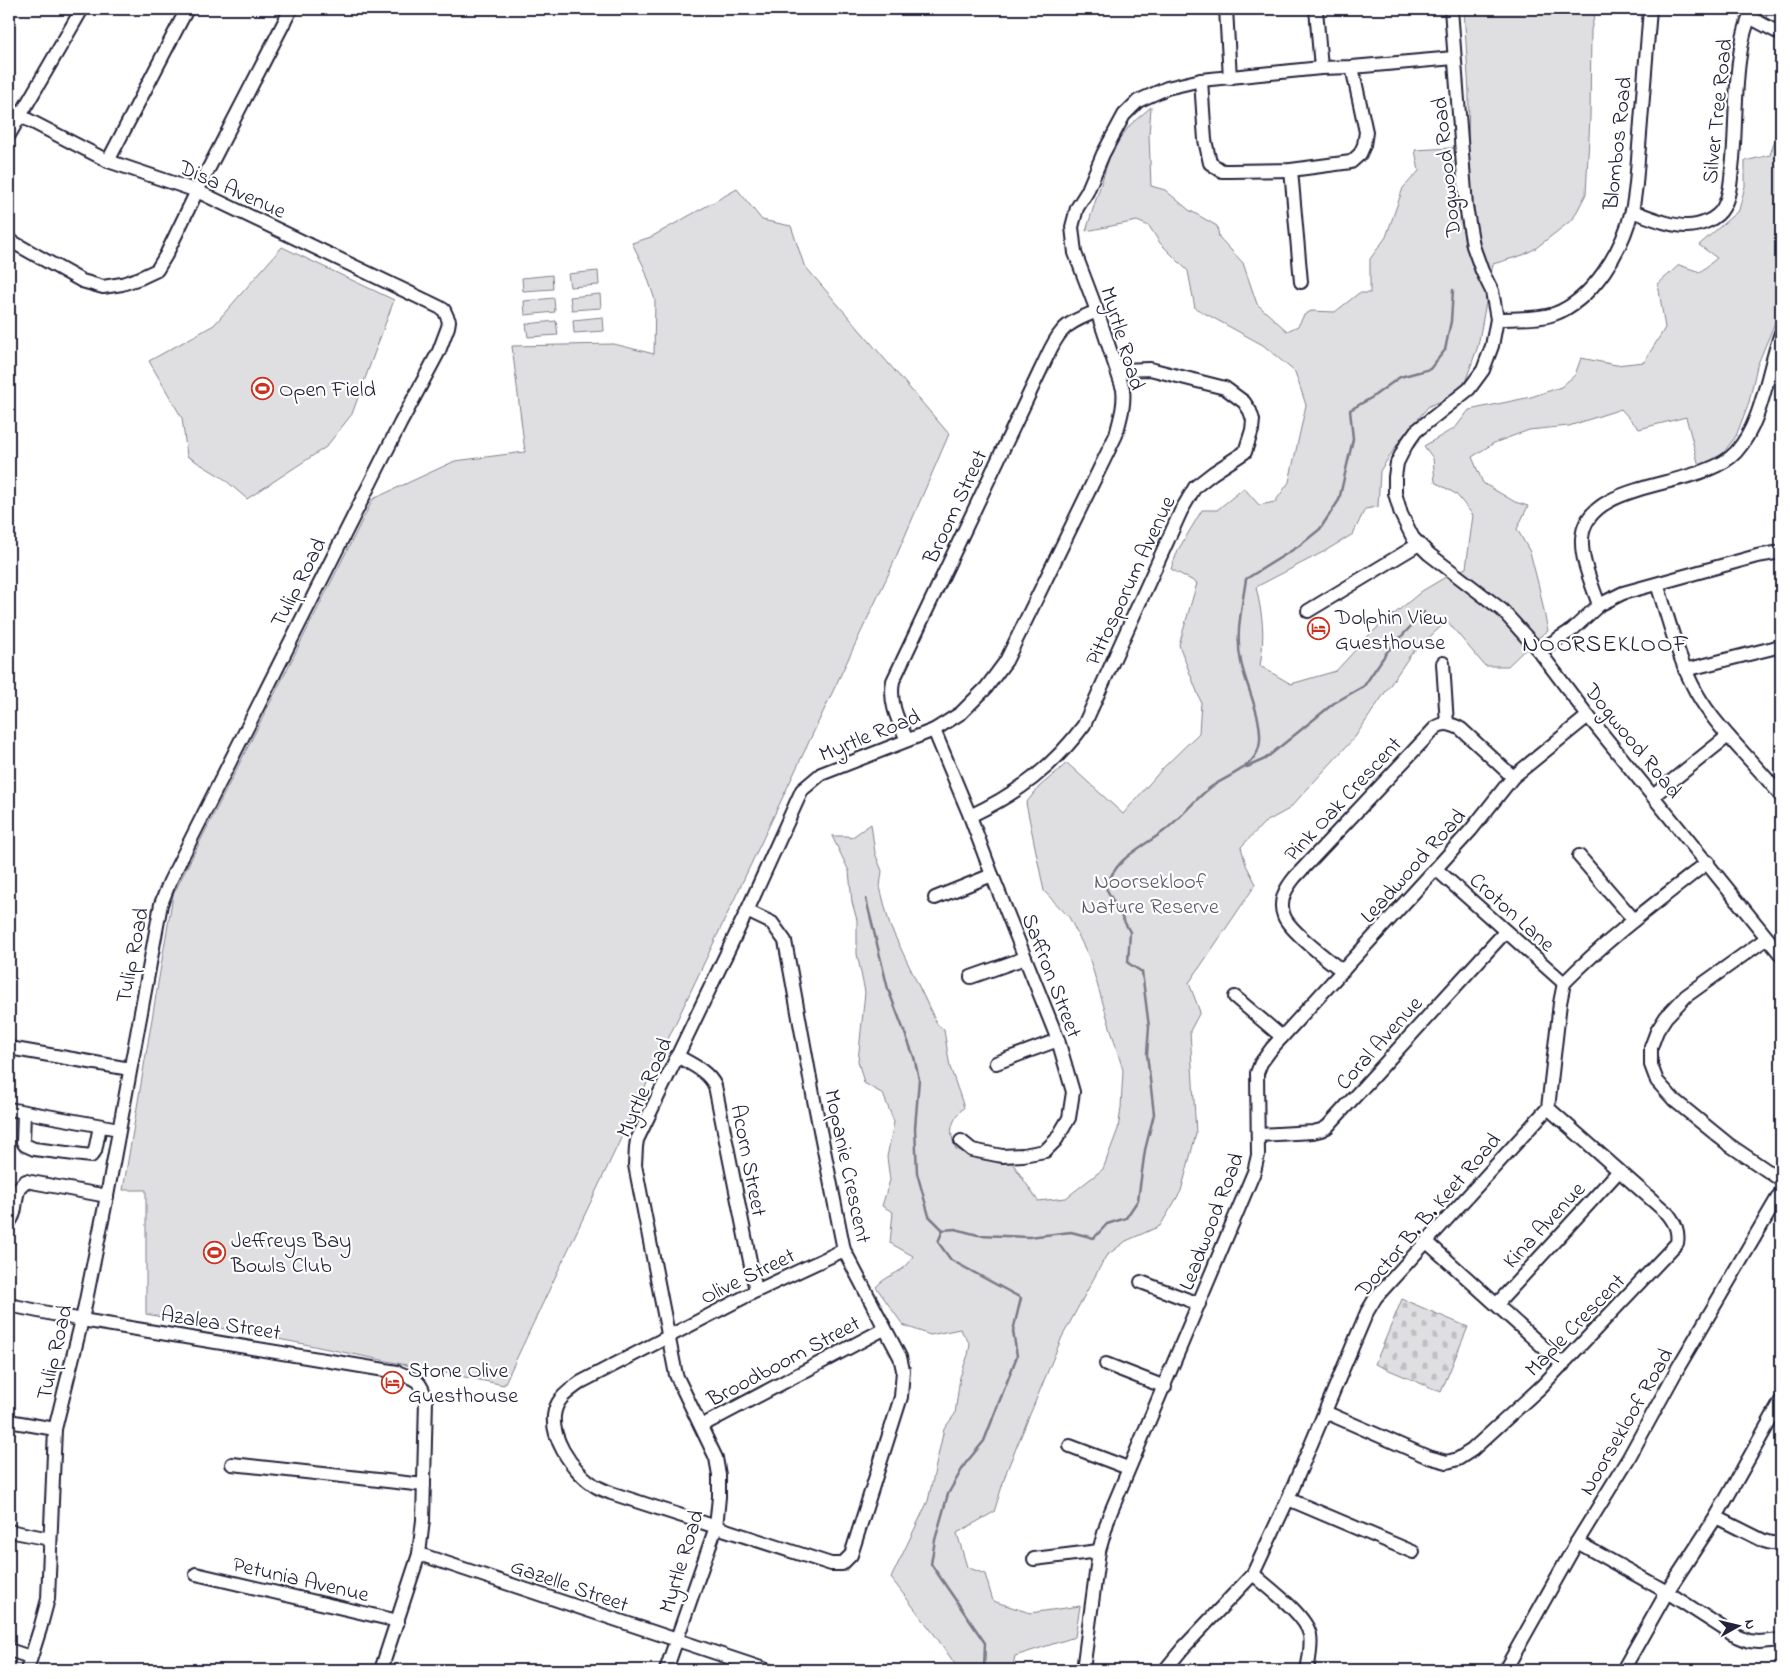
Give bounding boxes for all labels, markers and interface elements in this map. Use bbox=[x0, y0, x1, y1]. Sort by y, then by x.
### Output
street label: Silver Tree Road bbox=[1695, 37, 1743, 185]
street label: Blombos Road bbox=[1596, 75, 1642, 212]
street label: Dogwood Road bbox=[1425, 95, 1472, 239]
street label: Disa Avenue bbox=[172, 152, 291, 229]
street label: Myrtle Road bbox=[1089, 283, 1152, 395]
place label: Open Field bbox=[279, 375, 376, 407]
sports icon: Open Field bbox=[251, 376, 275, 400]
street label: Broom Street bbox=[916, 444, 997, 570]
street label: Pittosporum Avenue bbox=[1078, 491, 1185, 671]
street label: Tulip Road bbox=[263, 533, 336, 634]
place label: Dolphin View Guesthouse bbox=[1334, 603, 1447, 660]
hotel icon: Dolphin View Guesthouse bbox=[1307, 617, 1331, 641]
district label: NOORSEKLOOF bbox=[1522, 628, 1690, 663]
street label: Dogwood Road bbox=[1574, 677, 1688, 807]
street label: Myrtle Road bbox=[815, 702, 926, 773]
street label: Pink Oak Crescent bbox=[1278, 730, 1411, 870]
street label: Leadwood Road bbox=[1354, 802, 1475, 932]
street label: Croton Lane bbox=[1461, 866, 1561, 961]
park label: Noorsekloof Nature Reserve bbox=[1081, 867, 1219, 924]
street label: Tulip Road bbox=[109, 905, 159, 1006]
street label: Saffron Street bbox=[1012, 909, 1089, 1044]
street label: Coral Avenue bbox=[1329, 990, 1431, 1098]
street label: Myrtle Road bbox=[609, 1033, 683, 1144]
street label: Mopanie Crescent bbox=[814, 1087, 878, 1247]
street label: Acorn Street bbox=[721, 1102, 774, 1220]
street label: Doctor B. B. Keet Road bbox=[1348, 1127, 1510, 1306]
street label: Leadwood Road bbox=[1172, 1149, 1254, 1296]
street label: Kina Avenue bbox=[1496, 1175, 1594, 1277]
place label: Jeffreys Bay Bowls Club bbox=[230, 1226, 351, 1283]
sports icon: Jeffreys Bay Bowls Club bbox=[203, 1240, 227, 1264]
street label: Olive Street bbox=[695, 1241, 802, 1314]
street label: Maple Crescent bbox=[1518, 1267, 1634, 1385]
street label: Azalea Street bbox=[158, 1300, 283, 1350]
street label: Tulip Road bbox=[29, 1302, 82, 1403]
street label: Broodboom Street bbox=[701, 1308, 867, 1417]
street label: Noorsekloof Road bbox=[1572, 1343, 1683, 1502]
place label: Stone Olive Guesthouse bbox=[408, 1356, 518, 1413]
hotel icon: Stone Olive Guesthouse bbox=[380, 1370, 404, 1394]
street label: Myrtle Road bbox=[652, 1506, 715, 1618]
street label: Petunia Avenue bbox=[229, 1550, 372, 1612]
street label: Gazelle Street bbox=[506, 1552, 633, 1622]
north arrow bbox=[1712, 1602, 1762, 1652]
text: N bbox=[1738, 1618, 1760, 1631]

